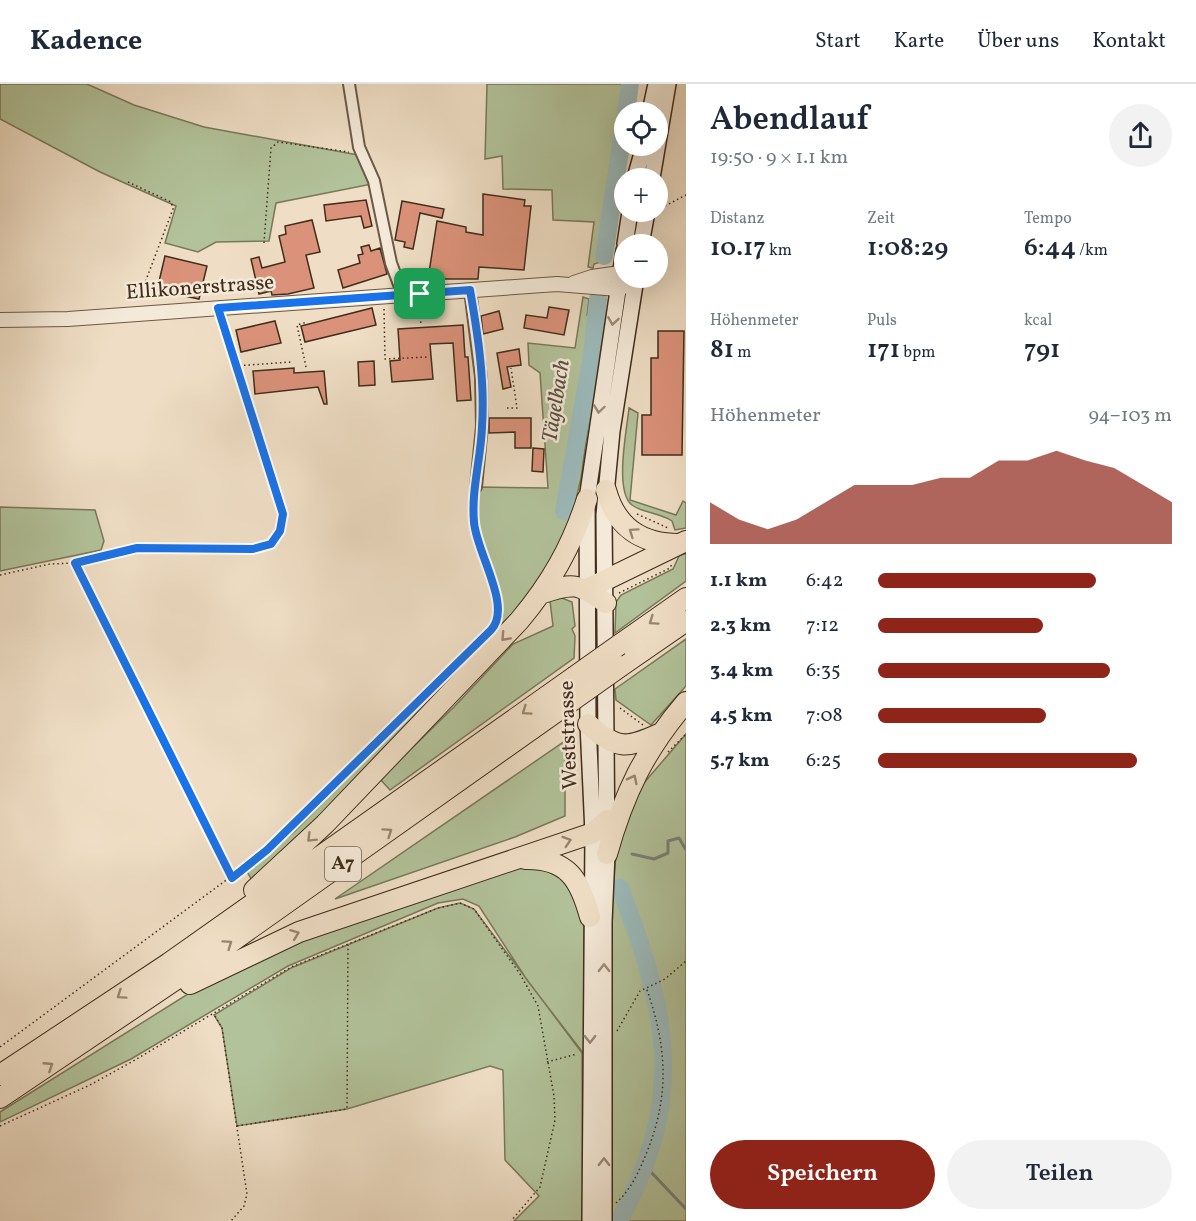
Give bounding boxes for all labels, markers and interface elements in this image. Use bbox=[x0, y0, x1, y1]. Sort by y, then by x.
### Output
text: Kadence bbox=[30, 22, 142, 61]
text: Start bbox=[815, 27, 861, 56]
text: Karte bbox=[894, 27, 944, 56]
text: Über uns bbox=[977, 27, 1059, 56]
text: Kontakt bbox=[1092, 27, 1166, 56]
text: Abendlauf bbox=[710, 98, 869, 144]
map controls bbox=[614, 102, 668, 288]
button: locate bbox=[614, 102, 668, 156]
button: share bbox=[1109, 104, 1172, 167]
text: 19:50 · 9 × 1.1 km bbox=[710, 144, 848, 172]
button: + bbox=[614, 168, 668, 222]
text: Distanz bbox=[710, 208, 765, 230]
text: Zeit bbox=[867, 208, 895, 230]
text: Tempo bbox=[1024, 208, 1072, 230]
text: 10.17 bbox=[710, 230, 766, 266]
text: 1:08:29 bbox=[867, 230, 948, 266]
text: 6:44 bbox=[1024, 230, 1076, 266]
button: − bbox=[614, 234, 668, 288]
text: km bbox=[766, 240, 792, 262]
text: /km bbox=[1076, 240, 1108, 262]
street label: Ellikonerstrasse bbox=[125, 268, 275, 308]
pin bbox=[394, 268, 445, 319]
icon: arrive bbox=[403, 277, 436, 310]
text: Höhenmeter bbox=[710, 310, 799, 332]
text: Puls bbox=[867, 310, 897, 332]
text: kcal bbox=[1024, 310, 1052, 332]
one-way arrow bbox=[607, 317, 619, 326]
text: 81 bbox=[710, 332, 734, 368]
text: 171 bbox=[867, 332, 900, 368]
text: 791 bbox=[1024, 332, 1060, 368]
text: m bbox=[734, 342, 751, 364]
text: bpm bbox=[900, 342, 935, 364]
water label: Tägelbach bbox=[535, 357, 579, 445]
text: Höhenmeter bbox=[710, 402, 821, 430]
text: 94–103 m bbox=[1088, 402, 1172, 430]
one-way arrow bbox=[594, 405, 606, 414]
one-way arrow bbox=[629, 528, 640, 539]
text: 1.1 km bbox=[710, 567, 767, 595]
text: 6:42 bbox=[806, 567, 844, 595]
text: 2.3 km bbox=[710, 612, 771, 640]
text: 7:12 bbox=[806, 612, 839, 640]
one-way arrow bbox=[648, 614, 659, 625]
one-way arrow bbox=[501, 630, 512, 641]
text: 3.4 km bbox=[710, 657, 773, 685]
text: 6:35 bbox=[806, 657, 841, 685]
street label: Weststrasse bbox=[553, 680, 585, 790]
text: 4.5 km bbox=[710, 702, 773, 730]
text: 7:08 bbox=[806, 702, 843, 730]
one-way arrow bbox=[522, 703, 533, 714]
text: 5.7 km bbox=[710, 747, 770, 775]
text: 6:25 bbox=[806, 747, 841, 775]
one-way arrow bbox=[625, 774, 637, 785]
one-way arrow bbox=[381, 828, 392, 839]
one-way arrow bbox=[307, 830, 318, 841]
one-way arrow bbox=[562, 836, 572, 849]
road number: A7 bbox=[325, 847, 361, 881]
one-way arrow bbox=[289, 929, 300, 941]
one-way arrow bbox=[222, 940, 233, 951]
one-way arrow bbox=[598, 963, 610, 972]
one-way arrow bbox=[116, 988, 127, 999]
one-way arrow bbox=[584, 1034, 596, 1043]
one-way arrow bbox=[43, 1061, 53, 1073]
button: Speichern bbox=[710, 1140, 935, 1209]
button: Teilen bbox=[947, 1140, 1172, 1209]
one-way arrow bbox=[598, 1158, 610, 1167]

